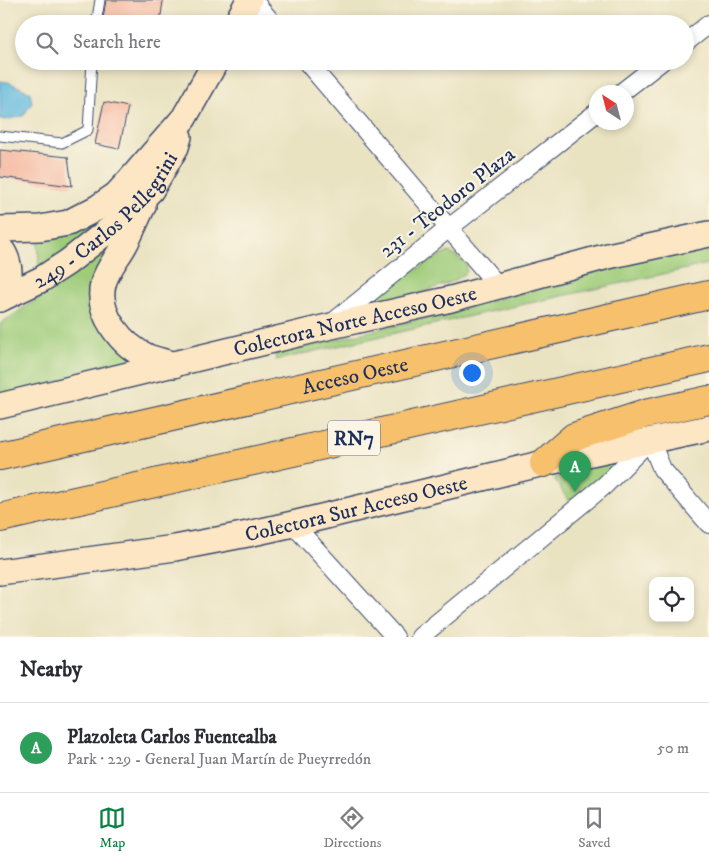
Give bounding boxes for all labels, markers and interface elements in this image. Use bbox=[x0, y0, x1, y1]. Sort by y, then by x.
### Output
search box bbox=[15, 15, 694, 70]
icon: search bbox=[33, 29, 61, 57]
text: Search here bbox=[73, 31, 161, 54]
north arrow bbox=[589, 85, 634, 130]
street label: 231 - Teodoro Plaza bbox=[375, 142, 521, 264]
street label: 249 - Carlos Pellegrini bbox=[30, 148, 184, 295]
street label: Colectora Norte Acceso Oeste bbox=[231, 280, 480, 363]
street label: Acceso Oeste bbox=[300, 352, 411, 401]
your location bbox=[459, 360, 485, 386]
road number: RN7 bbox=[328, 420, 380, 456]
pin: A bbox=[559, 451, 591, 492]
street label: Colectora Sur Acceso Oeste bbox=[243, 470, 470, 548]
map controls bbox=[649, 577, 694, 622]
button: locate bbox=[649, 577, 694, 622]
text: Nearby bbox=[20, 657, 82, 683]
text: Plazoleta Carlos Fuentealba bbox=[67, 726, 277, 749]
text: A bbox=[31, 738, 41, 758]
text: 50 m bbox=[657, 738, 689, 758]
text: Park · 229 - General Juan Martín de Pueyrredón bbox=[67, 749, 371, 769]
tab: Map bbox=[98, 804, 126, 852]
tab: Directions bbox=[323, 804, 381, 852]
tab: Saved bbox=[578, 804, 611, 852]

